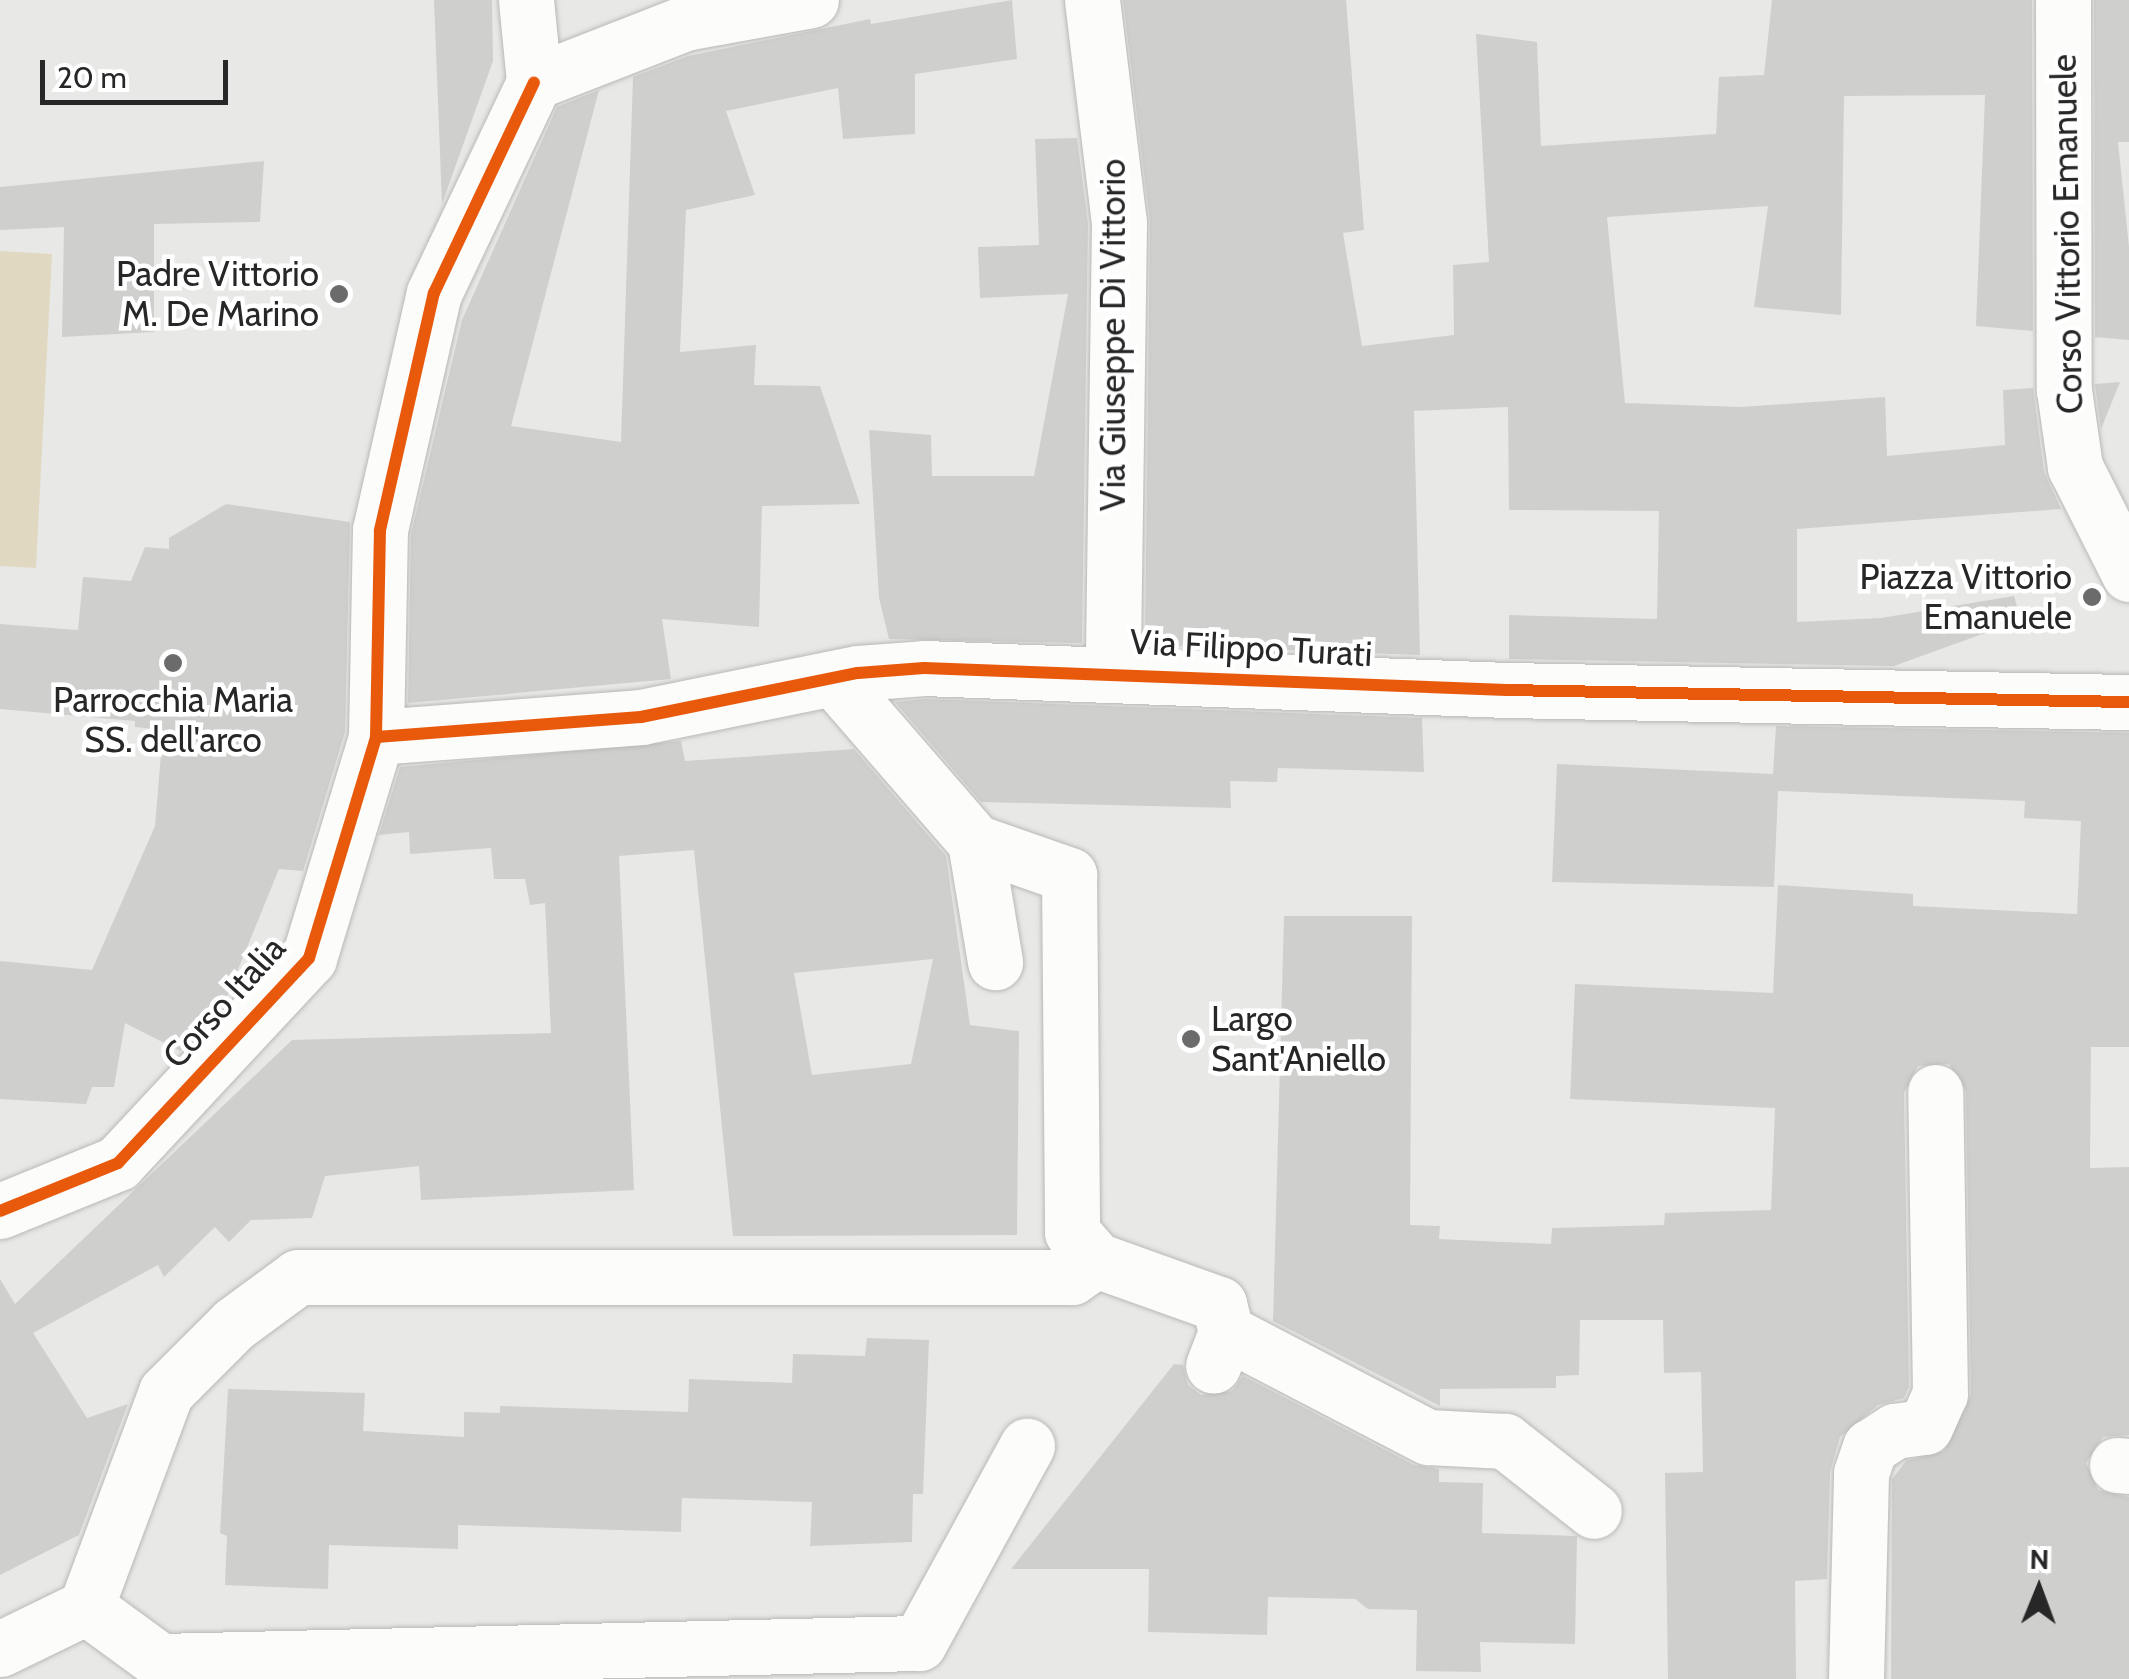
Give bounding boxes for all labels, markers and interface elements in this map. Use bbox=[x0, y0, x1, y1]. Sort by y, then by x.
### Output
scale bar bbox=[45, 40, 232, 102]
street label: Corso Vittorio Emanuele bbox=[2043, 54, 2091, 414]
text: 20 m bbox=[57, 59, 127, 96]
street label: Via Giuseppe Di Vittorio bbox=[1092, 159, 1134, 511]
place label: Padre Vittorio M. De Marino bbox=[116, 253, 319, 335]
marker: Padre Vittorio M. De Marino bbox=[328, 283, 350, 305]
place label: Piazza Vittorio Emanuele bbox=[1860, 556, 2072, 638]
marker: Piazza Vittorio Emanuele bbox=[2081, 586, 2103, 608]
street label: Via Filippo Turati bbox=[1129, 621, 1373, 675]
marker: Parrocchia Maria SS. dell'arco bbox=[162, 652, 184, 674]
place label: Parrocchia Maria SS. dell'arco bbox=[53, 679, 293, 761]
street label: Corso Italia bbox=[154, 928, 294, 1076]
place label: Largo Sant'Aniello bbox=[1211, 998, 1386, 1080]
marker: Largo Sant'Aniello bbox=[1180, 1028, 1202, 1050]
north arrow bbox=[1989, 1539, 2089, 1639]
text: N bbox=[2029, 1542, 2050, 1576]

